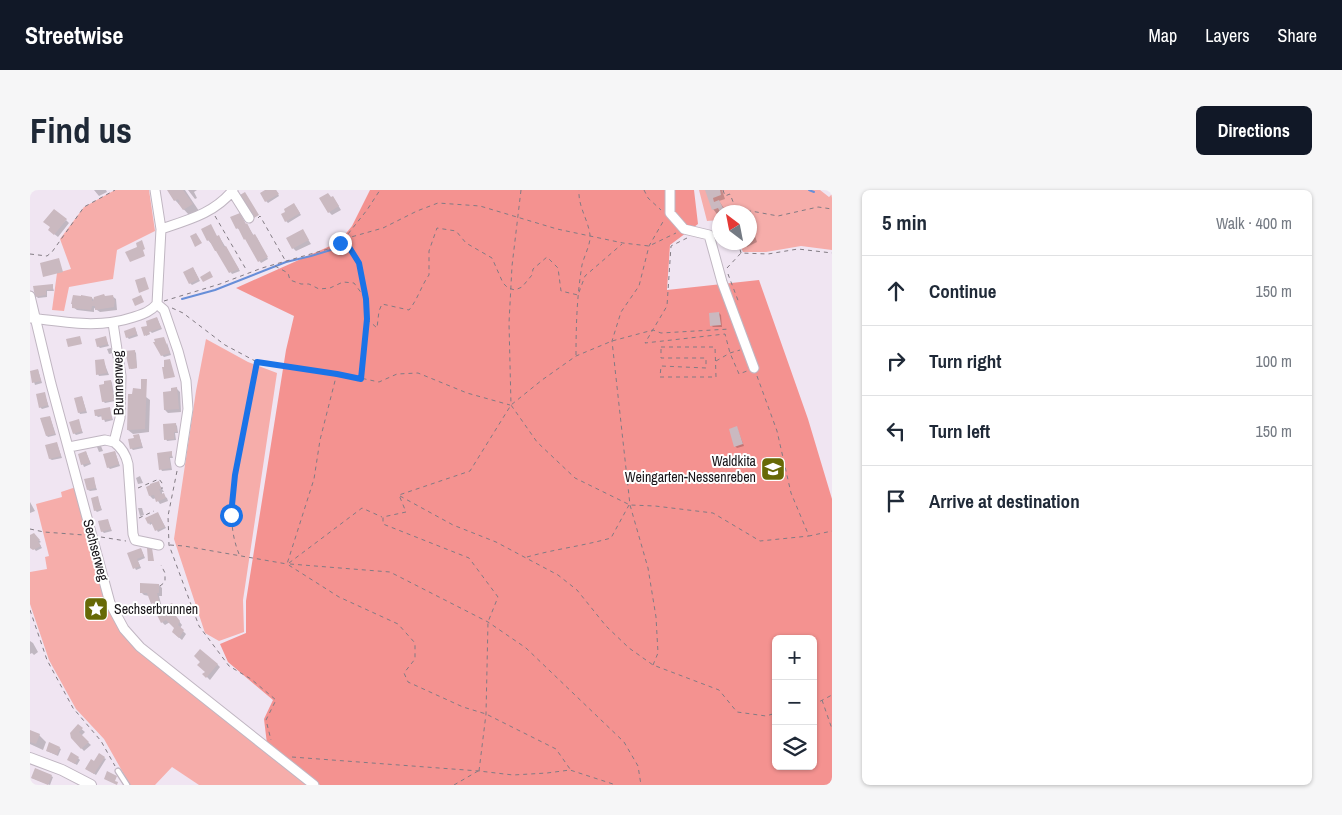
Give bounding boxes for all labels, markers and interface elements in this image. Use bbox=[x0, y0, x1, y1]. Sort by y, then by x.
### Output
text: Streetwise bbox=[25, 19, 123, 51]
text: Map bbox=[1149, 23, 1177, 48]
text: Layers bbox=[1205, 23, 1250, 48]
text: Share bbox=[1278, 23, 1317, 48]
button: Directions bbox=[1196, 106, 1312, 155]
text: Find us bbox=[30, 107, 132, 154]
north arrow bbox=[712, 205, 757, 250]
text: 5 min bbox=[882, 208, 927, 237]
text: Walk · 400 m bbox=[1216, 212, 1292, 234]
route end bbox=[329, 232, 352, 255]
icon: ahead bbox=[882, 277, 910, 305]
text: Continue bbox=[929, 278, 997, 304]
text: 150 m bbox=[1256, 280, 1292, 302]
icon: right bbox=[882, 347, 910, 375]
text: Turn right bbox=[929, 348, 1001, 374]
street label: Brunnenweg bbox=[108, 350, 128, 415]
text: 100 m bbox=[1256, 350, 1292, 372]
icon: left bbox=[882, 417, 910, 445]
text: Turn left bbox=[929, 418, 990, 444]
text: 150 m bbox=[1256, 420, 1292, 442]
place label: Waldkita Weingarten-Nessenreben bbox=[625, 452, 757, 486]
school or university icon: Waldkita Weingarten-Nessenreben bbox=[760, 456, 786, 482]
icon: arrive bbox=[882, 487, 910, 515]
text: Arrive at destination bbox=[929, 488, 1080, 514]
route start bbox=[220, 504, 243, 527]
street label: Sechserweg bbox=[79, 517, 113, 583]
place icon: Sechserbrunnen bbox=[83, 596, 109, 622]
place label: Sechserbrunnen bbox=[114, 600, 198, 618]
map controls bbox=[772, 635, 817, 770]
button: + bbox=[772, 635, 817, 680]
button: − bbox=[772, 680, 817, 725]
button: layers bbox=[772, 725, 817, 770]

